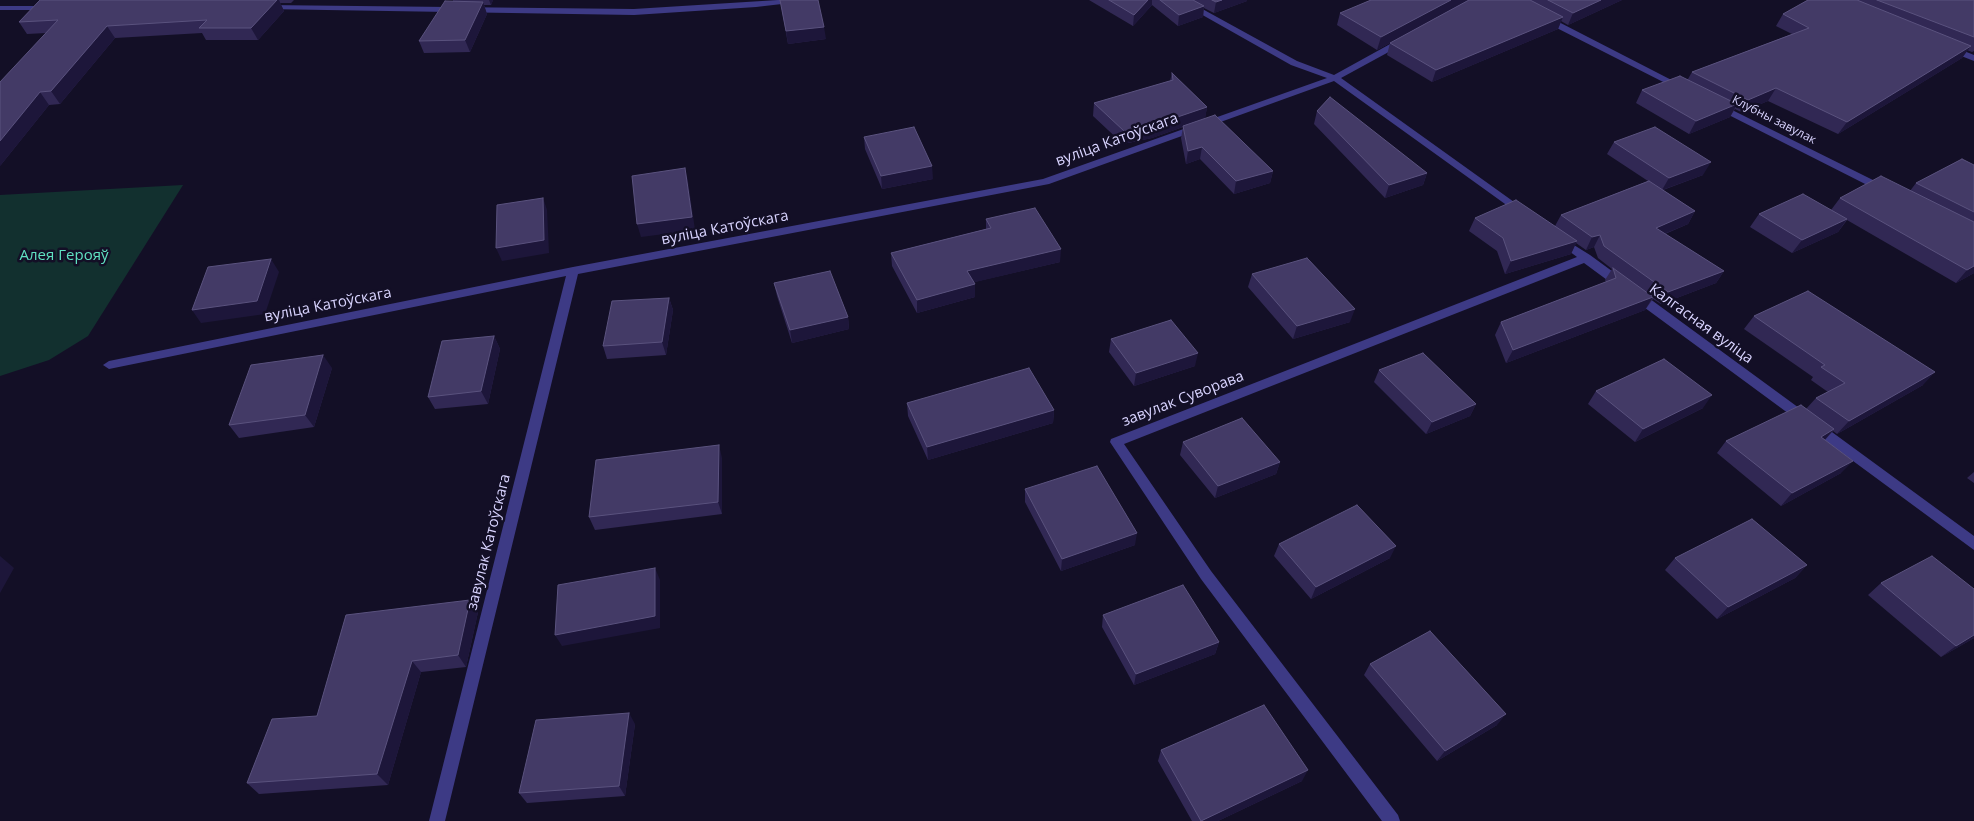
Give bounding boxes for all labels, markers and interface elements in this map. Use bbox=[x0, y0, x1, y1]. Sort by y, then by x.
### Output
street label: Клубны завулак bbox=[1730, 93, 1818, 147]
street label: вуліца Катоўскага bbox=[1053, 109, 1181, 171]
street label: вуліца Катоўскага bbox=[660, 207, 790, 249]
park label: Алея Герояў bbox=[20, 247, 108, 265]
street label: Калгасная вуліца bbox=[1645, 280, 1757, 368]
street label: вуліца Катоўскага bbox=[263, 284, 393, 326]
street label: завулак Суворава bbox=[1119, 367, 1247, 431]
street label: завулак Катоўскага bbox=[463, 472, 515, 612]

